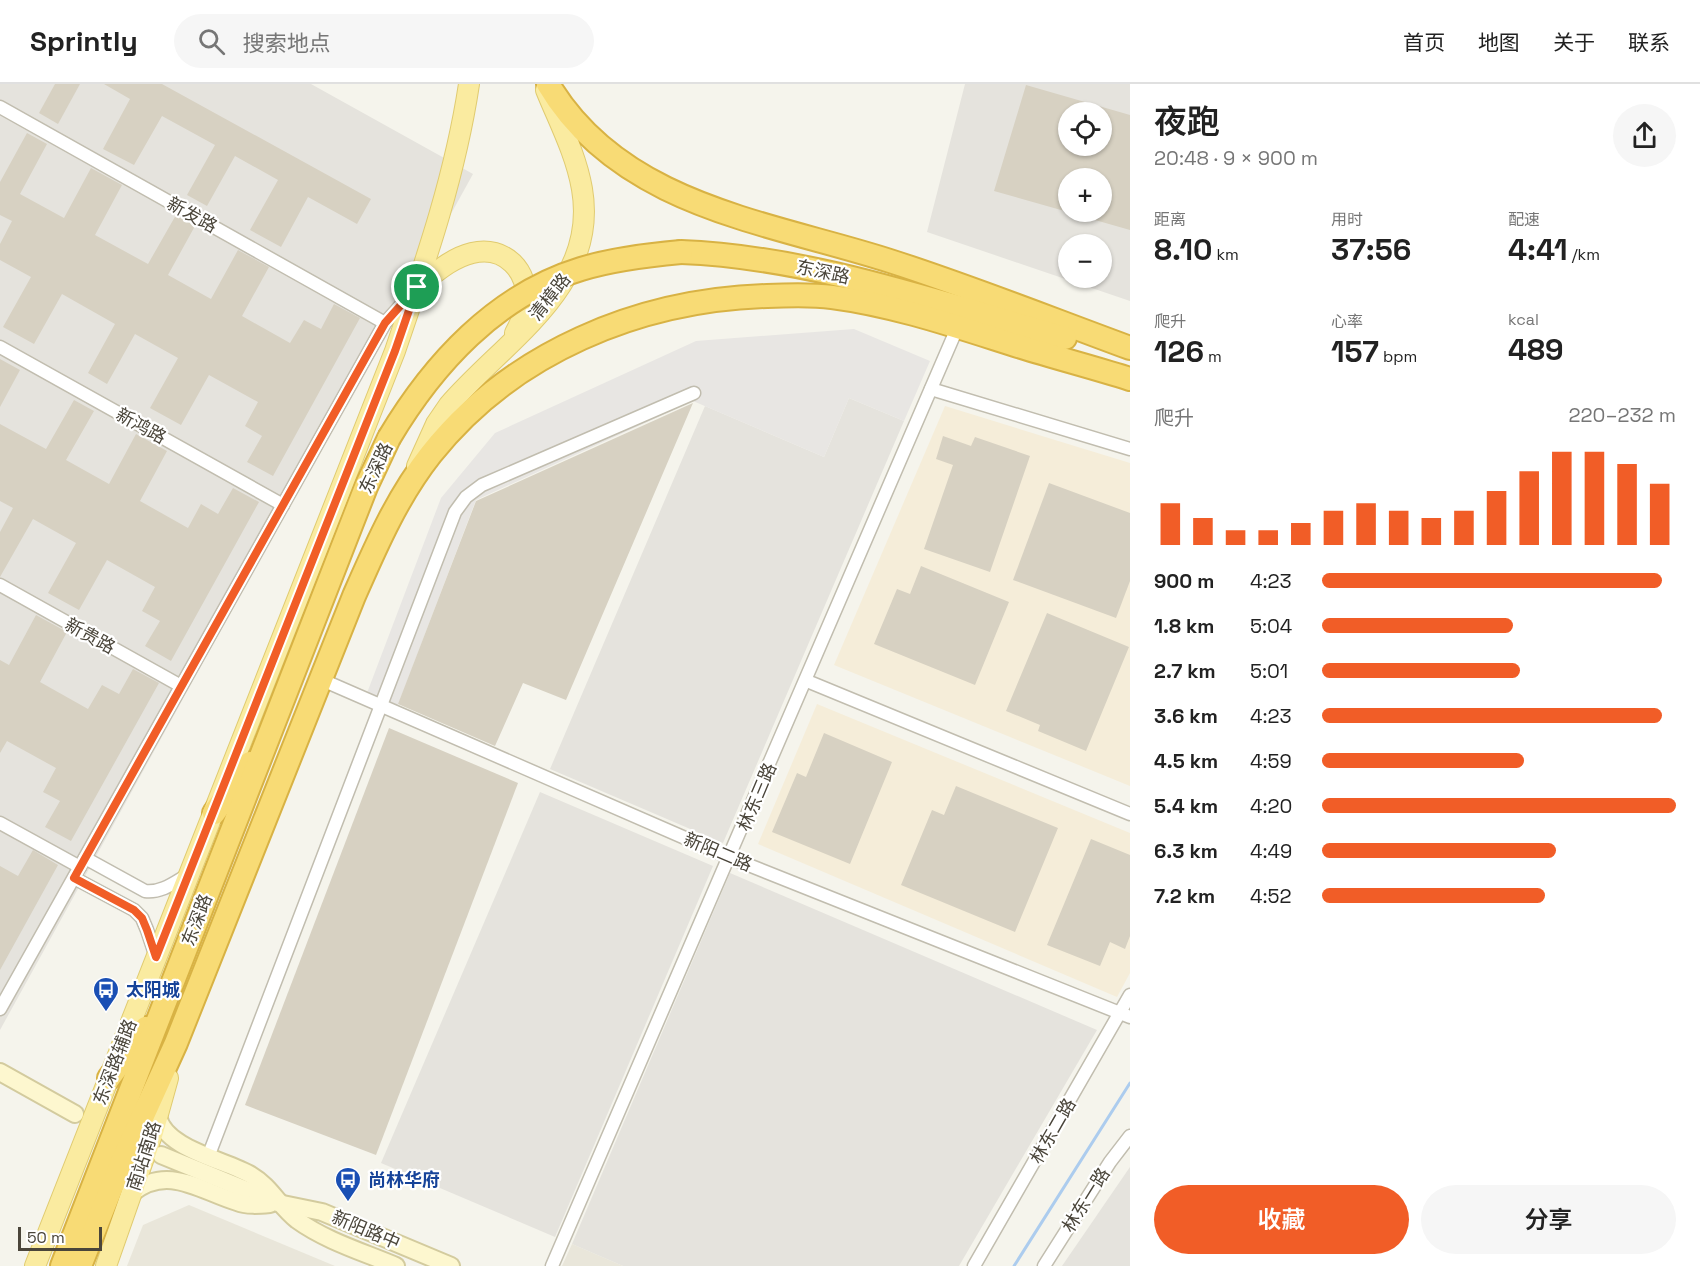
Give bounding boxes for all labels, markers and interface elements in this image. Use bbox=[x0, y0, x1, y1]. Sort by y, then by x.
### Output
search box bbox=[174, 14, 594, 68]
text: Sprintly bbox=[30, 23, 138, 59]
icon: search bbox=[195, 25, 228, 58]
text: 搜索地点 bbox=[243, 29, 331, 57]
text: 首页 bbox=[1403, 29, 1445, 56]
text: 地图 bbox=[1478, 29, 1520, 56]
text: 关于 bbox=[1553, 29, 1595, 56]
text: 联系 bbox=[1628, 29, 1670, 56]
text: 夜跑 bbox=[1154, 101, 1220, 143]
map controls bbox=[1058, 102, 1112, 288]
button: locate bbox=[1058, 102, 1112, 156]
button: share bbox=[1613, 104, 1676, 167]
text: 20:48 · 9 × 900 m bbox=[1154, 145, 1318, 171]
button: + bbox=[1058, 168, 1112, 222]
street label: 新发路 bbox=[163, 191, 221, 238]
text: 距离 bbox=[1154, 209, 1186, 230]
text: 用时 bbox=[1331, 209, 1363, 230]
text: 配速 bbox=[1508, 209, 1540, 230]
text: 8.10 bbox=[1154, 230, 1212, 269]
text: 37:56 bbox=[1331, 230, 1411, 269]
text: 4:41 bbox=[1508, 230, 1568, 269]
button: − bbox=[1058, 234, 1112, 288]
text: km bbox=[1212, 244, 1239, 265]
text: /km bbox=[1568, 244, 1600, 265]
street label: 东深路 bbox=[794, 255, 852, 288]
pin bbox=[391, 261, 442, 312]
street label: 清樟路 bbox=[524, 268, 575, 325]
icon: arrive bbox=[400, 270, 433, 303]
text: kcal bbox=[1508, 309, 1539, 330]
text: 爬升 bbox=[1154, 311, 1186, 332]
text: 心率 bbox=[1331, 311, 1363, 332]
text: 489 bbox=[1508, 330, 1564, 369]
text: 126 bbox=[1154, 332, 1204, 371]
text: 157 bbox=[1331, 332, 1379, 371]
text: m bbox=[1204, 346, 1222, 367]
text: bpm bbox=[1379, 346, 1417, 367]
street label: 新鸿路 bbox=[112, 402, 170, 449]
text: 220–232 m bbox=[1568, 402, 1676, 428]
text: 爬升 bbox=[1154, 405, 1194, 431]
street label: 东深路 bbox=[354, 438, 397, 497]
text: 900 m bbox=[1154, 568, 1214, 594]
text: 4:23 bbox=[1250, 568, 1292, 594]
street label: 新贵路 bbox=[61, 612, 119, 659]
text: 1.8 km bbox=[1154, 613, 1214, 639]
text: 5:04 bbox=[1250, 613, 1292, 639]
text: 2.7 km bbox=[1154, 658, 1216, 684]
text: 5:01 bbox=[1250, 658, 1288, 684]
text: 3.6 km bbox=[1154, 703, 1218, 729]
text: 4:23 bbox=[1250, 703, 1292, 729]
text: 4.5 km bbox=[1154, 748, 1218, 774]
text: 4:59 bbox=[1250, 748, 1292, 774]
street label: 林东三路 bbox=[732, 759, 781, 834]
text: 5.4 km bbox=[1154, 793, 1218, 819]
text: 4:20 bbox=[1250, 793, 1292, 819]
street label: 新阳二路 bbox=[681, 827, 756, 876]
text: 6.3 km bbox=[1154, 838, 1218, 864]
text: 4:49 bbox=[1250, 838, 1292, 864]
text: 7.2 km bbox=[1154, 883, 1215, 909]
text: 4:52 bbox=[1250, 883, 1291, 909]
street label: 东深路 bbox=[176, 890, 217, 949]
bus stop icon: 太阳城 bbox=[91, 975, 121, 1013]
place label: 太阳城 bbox=[126, 978, 180, 1001]
street label: 东深路辅路 bbox=[88, 1016, 141, 1108]
street label: 林东二路 bbox=[1025, 1094, 1081, 1168]
street label: 南站南路 bbox=[121, 1118, 166, 1194]
street label: 林东一路 bbox=[1057, 1163, 1114, 1236]
bus stop icon: 尚林华府 bbox=[333, 1165, 363, 1203]
place label: 尚林华府 bbox=[368, 1168, 440, 1191]
button: 收藏 bbox=[1154, 1185, 1409, 1254]
button: 分享 bbox=[1421, 1185, 1676, 1254]
street label: 新阳路中 bbox=[329, 1205, 404, 1254]
scale bar bbox=[18, 1224, 102, 1252]
text: 50 m bbox=[27, 1227, 65, 1248]

